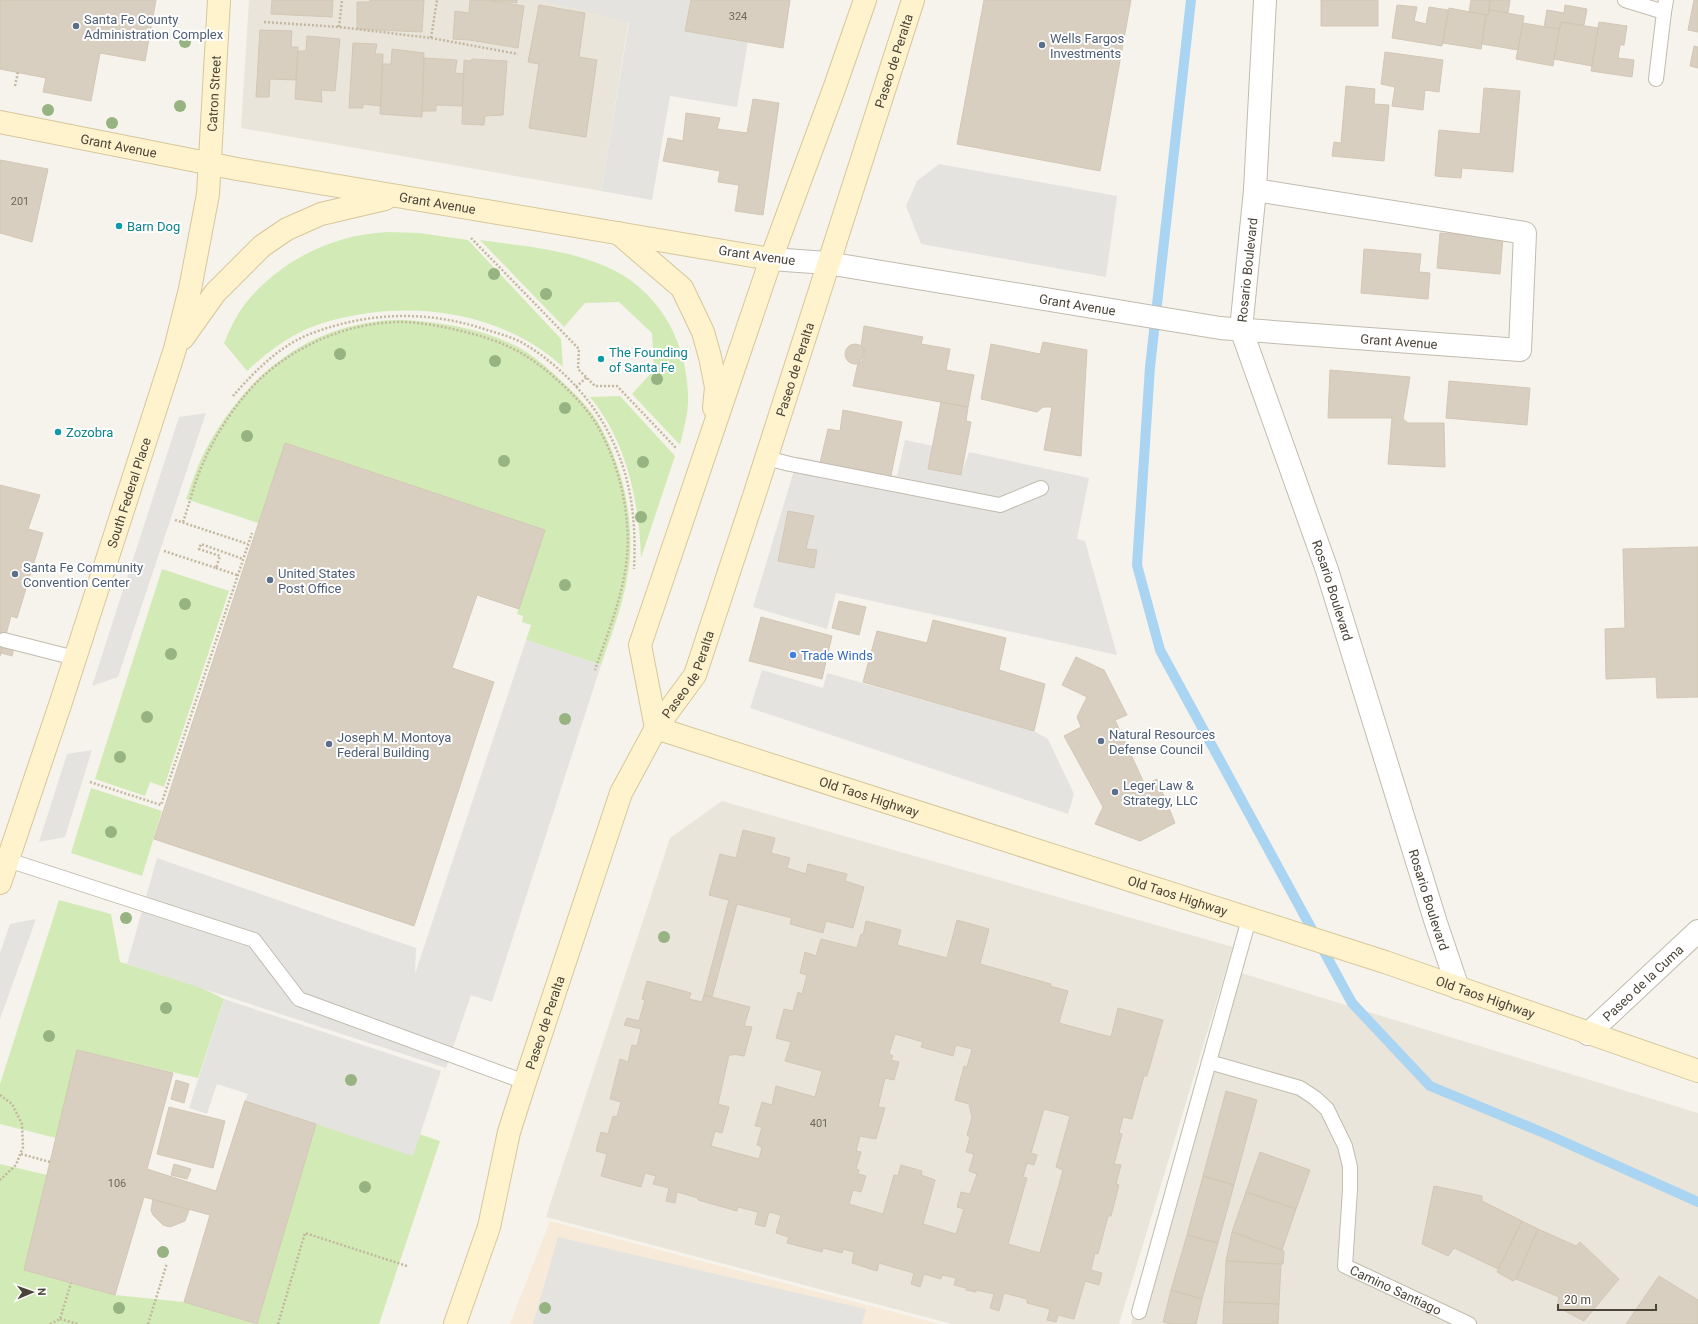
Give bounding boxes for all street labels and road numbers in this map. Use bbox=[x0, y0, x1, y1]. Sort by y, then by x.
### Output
street label: Paseo de Peralta bbox=[872, 12, 916, 110]
street label: Catron Street bbox=[205, 55, 224, 132]
street label: Grant Avenue bbox=[79, 131, 158, 161]
street label: Grant Avenue bbox=[398, 189, 477, 217]
street label: Rosario Boulevard bbox=[1235, 217, 1260, 323]
street label: Grant Avenue bbox=[718, 243, 796, 268]
street label: Grant Avenue bbox=[1038, 291, 1117, 319]
street label: Paseo de Peralta bbox=[773, 321, 817, 418]
street label: Grant Avenue bbox=[1360, 331, 1438, 352]
street label: South Federal Place bbox=[104, 436, 154, 550]
street label: Rosario Boulevard bbox=[1309, 538, 1355, 643]
street label: Paseo de Peralta bbox=[659, 629, 717, 721]
street label: Old Taos Highway bbox=[817, 774, 921, 820]
street label: Rosario Boulevard bbox=[1406, 848, 1452, 952]
street label: Old Taos Highway bbox=[1126, 873, 1229, 919]
street label: Paseo de la Cuma bbox=[1600, 942, 1686, 1024]
street label: Old Taos Highway bbox=[1434, 973, 1537, 1022]
street label: Paseo de Peralta bbox=[523, 974, 568, 1071]
street label: Camino Santiago bbox=[1348, 1262, 1444, 1318]

